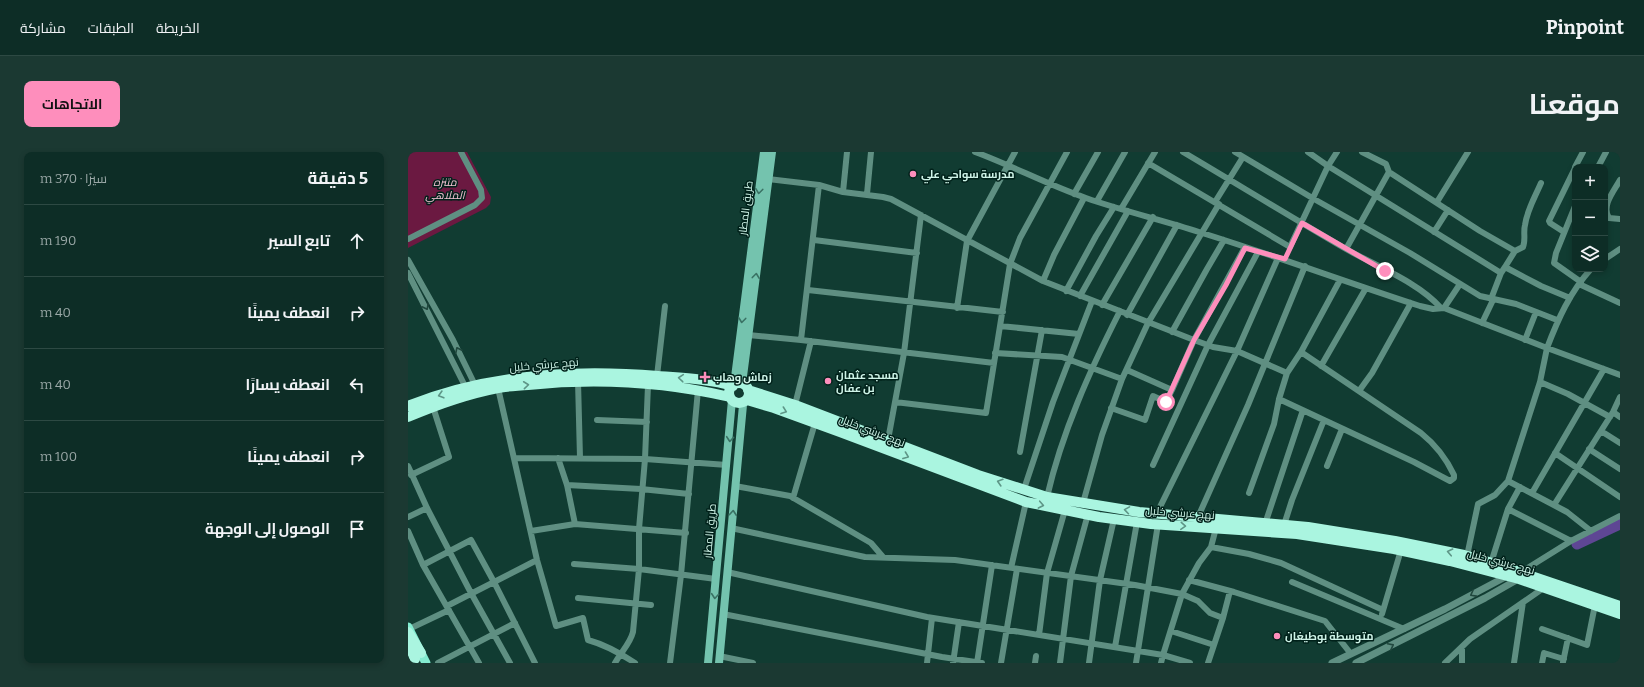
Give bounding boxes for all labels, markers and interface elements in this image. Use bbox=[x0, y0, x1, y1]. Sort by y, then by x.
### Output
text: Pinpoint bbox=[1546, 16, 1624, 39]
text: مشاركة bbox=[20, 20, 66, 37]
text: الطبقات bbox=[88, 20, 134, 37]
text: الخريطة bbox=[156, 20, 200, 37]
button: الاتجاهات bbox=[24, 81, 120, 127]
text: موقعنا bbox=[1529, 88, 1620, 121]
map controls bbox=[1572, 164, 1608, 272]
button: + bbox=[1572, 164, 1608, 200]
text: 5 دقيقة bbox=[308, 168, 368, 189]
place label: مدرسة سواحي علي bbox=[921, 168, 1015, 184]
marker: مدرسة سواحي علي bbox=[908, 169, 918, 179]
text: سيرًا · 370 m bbox=[40, 171, 107, 186]
park label: متنزه الملاهي bbox=[425, 176, 466, 204]
street label: طريق المطار bbox=[736, 180, 756, 237]
one-way arrow bbox=[755, 188, 764, 194]
button: − bbox=[1572, 200, 1608, 236]
icon: ahead bbox=[346, 230, 368, 252]
text: تابع السير bbox=[268, 232, 330, 250]
text: 190 m bbox=[40, 233, 76, 248]
button: layers bbox=[1572, 236, 1608, 272]
route end bbox=[1376, 262, 1394, 280]
one-way arrow bbox=[751, 273, 760, 279]
icon: right bbox=[346, 302, 368, 324]
one-way arrow bbox=[421, 303, 429, 310]
text: انعطف يمينًا bbox=[247, 304, 330, 322]
text: 40 m bbox=[40, 305, 71, 320]
one-way arrow bbox=[738, 317, 747, 323]
one-way arrow bbox=[455, 347, 463, 354]
street label: نهج عرشي خليل bbox=[509, 355, 579, 375]
place label: مسجد عثمان بن عفان bbox=[836, 369, 899, 395]
place label: زماش وهاب bbox=[713, 371, 772, 385]
marker: زماش وهاب bbox=[700, 372, 710, 382]
one-way arrow bbox=[678, 373, 684, 382]
icon: left bbox=[346, 374, 368, 396]
text: انعطف يسارًا bbox=[245, 376, 330, 394]
marker: مسجد عثمان بن عفان bbox=[823, 376, 833, 386]
text: 40 m bbox=[40, 377, 71, 392]
one-way arrow bbox=[523, 381, 529, 390]
one-way arrow bbox=[438, 390, 445, 399]
route start bbox=[1157, 393, 1175, 411]
one-way arrow bbox=[780, 406, 787, 415]
street label: نهج عرشي خليل bbox=[837, 412, 907, 450]
one-way arrow bbox=[725, 436, 734, 442]
icon: right bbox=[346, 446, 368, 468]
text: انعطف يمينًا bbox=[247, 448, 330, 466]
text: 100 m bbox=[40, 449, 77, 464]
one-way arrow bbox=[902, 452, 909, 460]
one-way arrow bbox=[997, 478, 1004, 487]
one-way arrow bbox=[1038, 500, 1044, 509]
street label: طريق المطار bbox=[701, 503, 719, 560]
street label: نهج عرشي خليل bbox=[1145, 504, 1215, 523]
one-way arrow bbox=[1124, 506, 1130, 515]
one-way arrow bbox=[728, 510, 737, 516]
icon: arrive bbox=[346, 518, 368, 540]
text: الوصول إلى الوجهة bbox=[205, 520, 330, 538]
one-way arrow bbox=[1180, 521, 1186, 530]
street label: نهج عرشي خليل bbox=[1466, 547, 1536, 578]
one-way arrow bbox=[1446, 549, 1453, 557]
one-way arrow bbox=[1470, 589, 1477, 597]
one-way arrow bbox=[710, 593, 719, 599]
place label: متوسطة بوطيغان bbox=[1285, 630, 1374, 644]
marker: متوسطة بوطيغان bbox=[1272, 631, 1282, 641]
one-way arrow bbox=[1387, 643, 1394, 651]

